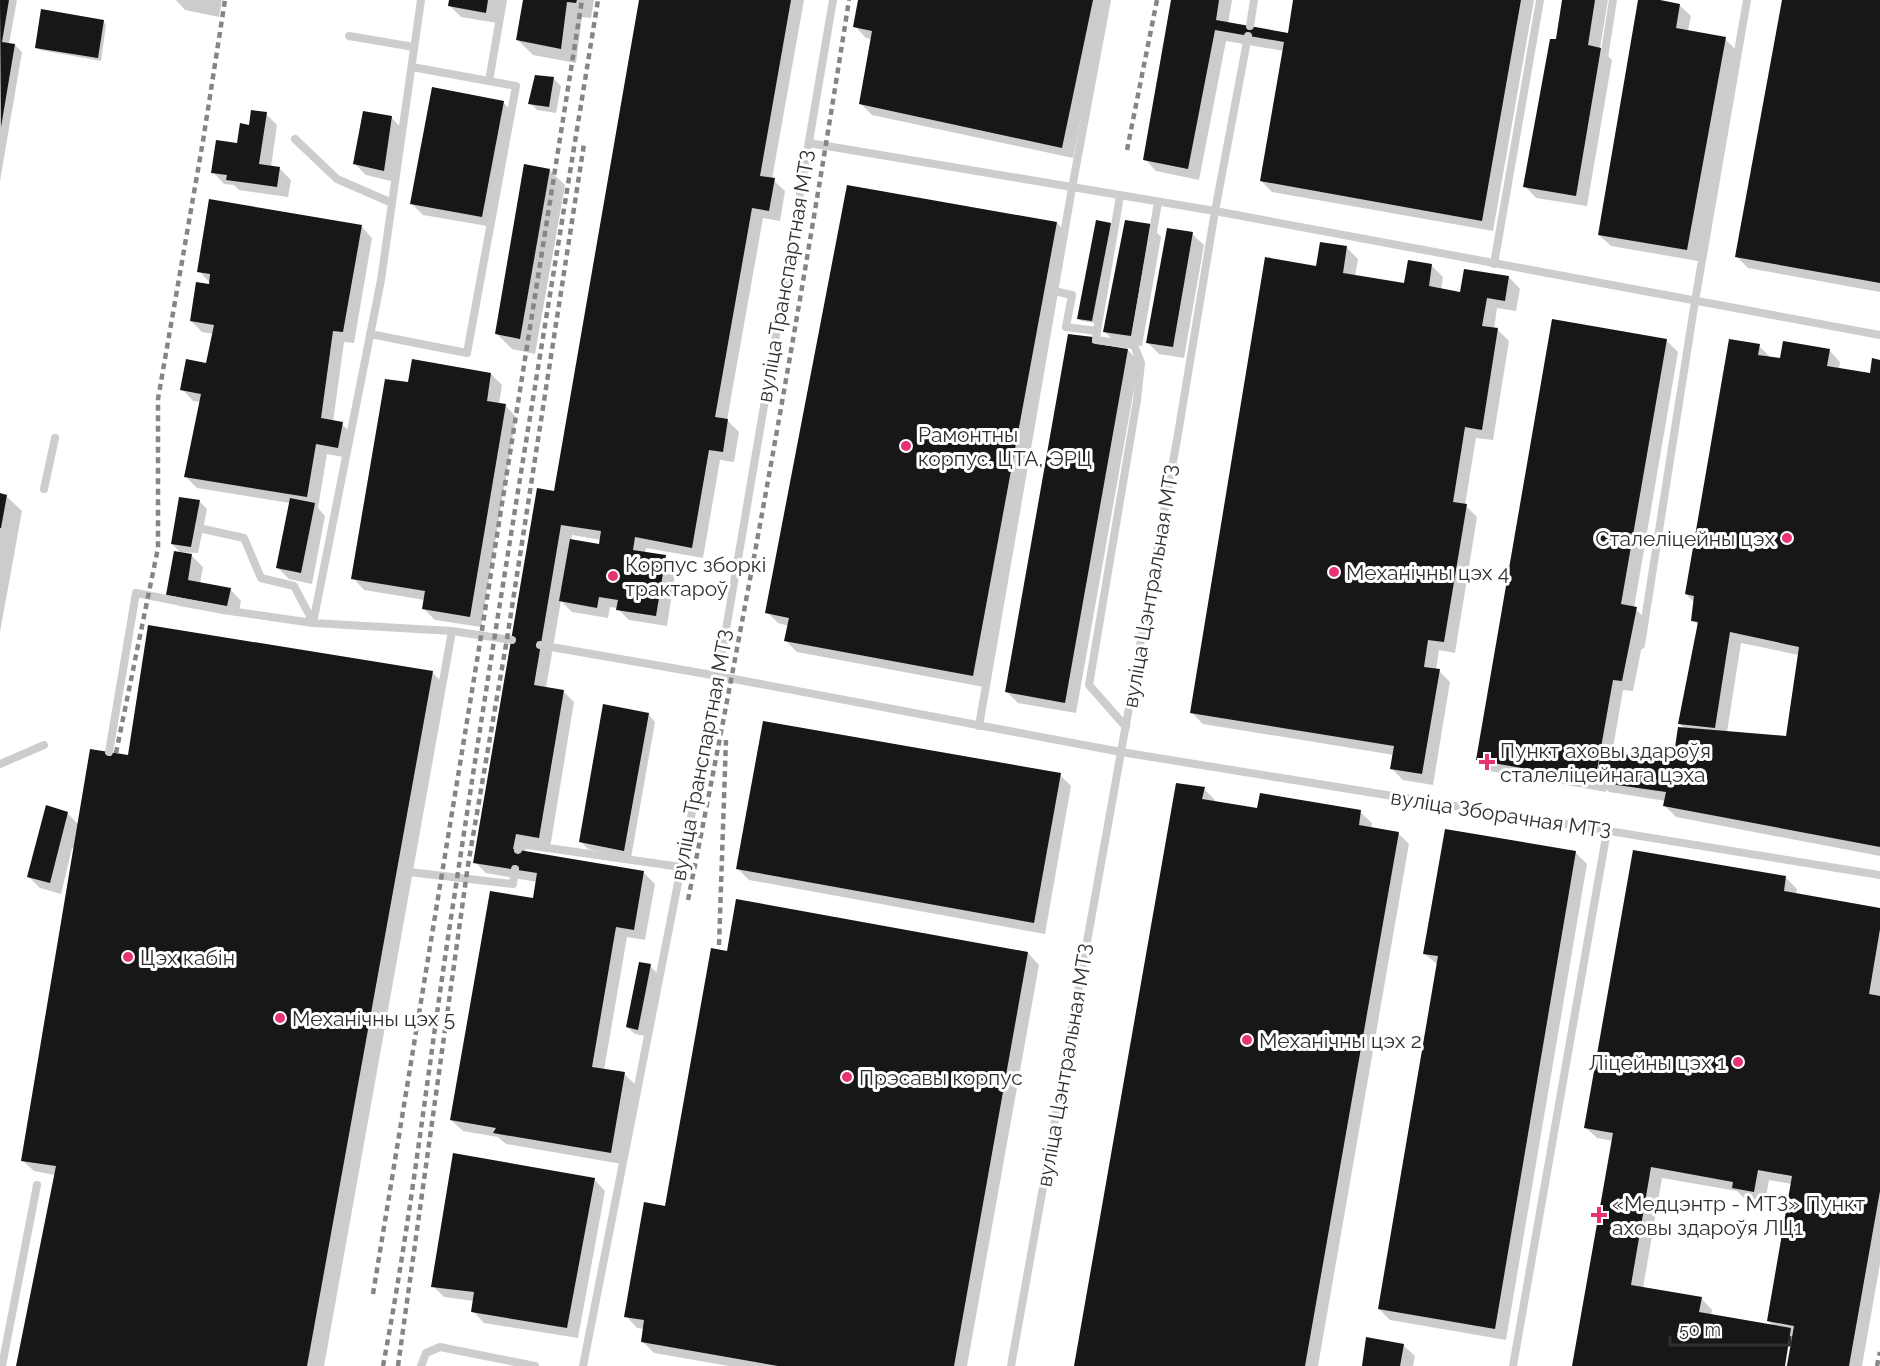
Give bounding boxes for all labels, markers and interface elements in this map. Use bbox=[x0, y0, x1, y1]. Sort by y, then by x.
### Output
street label: вуліца Транспартная МТЗ bbox=[752, 148, 820, 404]
place label: Рамонтны корпус. ЦТА, ЭРЦ bbox=[918, 422, 1092, 471]
marker: Рамонтны корпус. ЦТА, ЭРЦ bbox=[899, 439, 913, 453]
street label: вуліца Цэнтральная МТЗ bbox=[1117, 462, 1185, 710]
place label: Сталеліцейны цэх bbox=[1595, 526, 1775, 551]
marker: Сталеліцейны цэх bbox=[1780, 531, 1794, 545]
place label: Корпус зборкі трактароў bbox=[625, 552, 766, 601]
place label: Механічны цэх 4 bbox=[1346, 560, 1509, 585]
marker: Механічны цэх 4 bbox=[1327, 565, 1341, 579]
marker: Корпус зборкі трактароў bbox=[606, 569, 620, 583]
street label: вуліца Транспартная МТЗ bbox=[665, 627, 739, 883]
place label: Пункт аховы здароўя сталеліцейнага цэха bbox=[1500, 738, 1711, 787]
marker: Пункт аховы здароўя сталеліцейнага цэха bbox=[1478, 753, 1496, 771]
street label: вуліца Зборачная МТЗ bbox=[1389, 784, 1613, 844]
street label: вуліца Цэнтральная МТЗ bbox=[1031, 941, 1099, 1189]
place label: Цэх кабін bbox=[140, 945, 235, 970]
marker: Цэх кабін bbox=[121, 950, 135, 964]
place label: Механічны цэх 5 bbox=[292, 1006, 455, 1031]
marker: Механічны цэх 5 bbox=[273, 1011, 287, 1025]
place label: Механічны цэх 2 bbox=[1259, 1028, 1422, 1053]
marker: Механічны цэх 2 bbox=[1240, 1033, 1254, 1047]
place label: Ліцейны цэх 1 bbox=[1589, 1050, 1726, 1075]
marker: Ліцейны цэх 1 bbox=[1731, 1055, 1745, 1069]
place label: Прэсавы корпус bbox=[859, 1065, 1023, 1090]
marker: Прэсавы корпус bbox=[840, 1070, 854, 1084]
place label: «Медцэнтр - МТЗ» Пункт аховы здароўя ЛЦ1 bbox=[1612, 1191, 1865, 1240]
marker: «Медцэнтр - МТЗ» Пункт аховы здароўя ЛЦ1 bbox=[1590, 1206, 1608, 1224]
scale bar bbox=[1670, 1309, 1790, 1347]
text: 50 m bbox=[1679, 1319, 1721, 1340]

